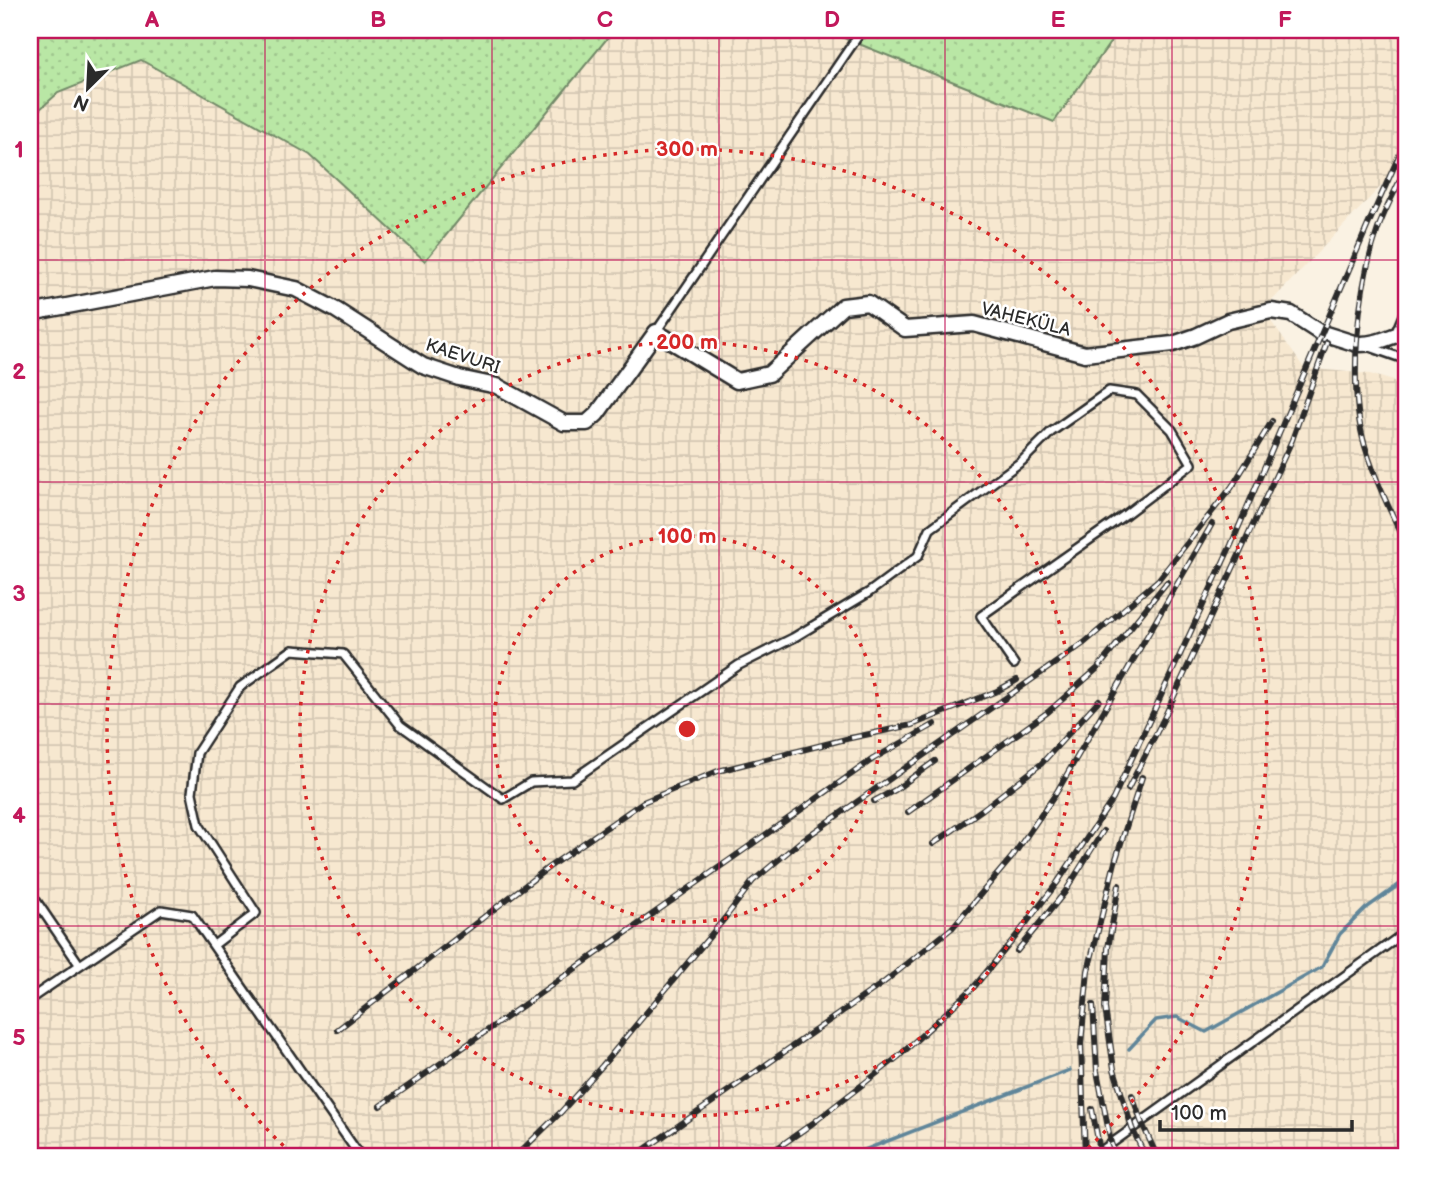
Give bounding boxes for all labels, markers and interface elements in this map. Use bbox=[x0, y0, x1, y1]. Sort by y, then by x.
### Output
text: A bbox=[144, 6, 160, 34]
text: B bbox=[370, 6, 386, 34]
text: C bbox=[597, 6, 613, 34]
text: D bbox=[824, 6, 840, 34]
text: E bbox=[1051, 6, 1066, 34]
text: F bbox=[1278, 6, 1292, 34]
north arrow bbox=[52, 52, 122, 122]
text: N bbox=[70, 89, 93, 116]
text: 1 bbox=[14, 136, 24, 164]
text: 300 m bbox=[656, 137, 718, 162]
street label: VAHEKÜLA bbox=[979, 297, 1073, 341]
text: 200 m bbox=[656, 330, 718, 355]
street label: KAEVURI bbox=[423, 335, 503, 378]
text: 2 bbox=[12, 358, 26, 386]
text: 100 m bbox=[658, 524, 716, 549]
text: 3 bbox=[12, 580, 26, 608]
centre of rings bbox=[675, 717, 699, 741]
text: 4 bbox=[12, 802, 26, 830]
text: 5 bbox=[12, 1024, 26, 1052]
scale bar bbox=[1160, 1088, 1353, 1132]
text: 100 m bbox=[1171, 1101, 1227, 1126]

